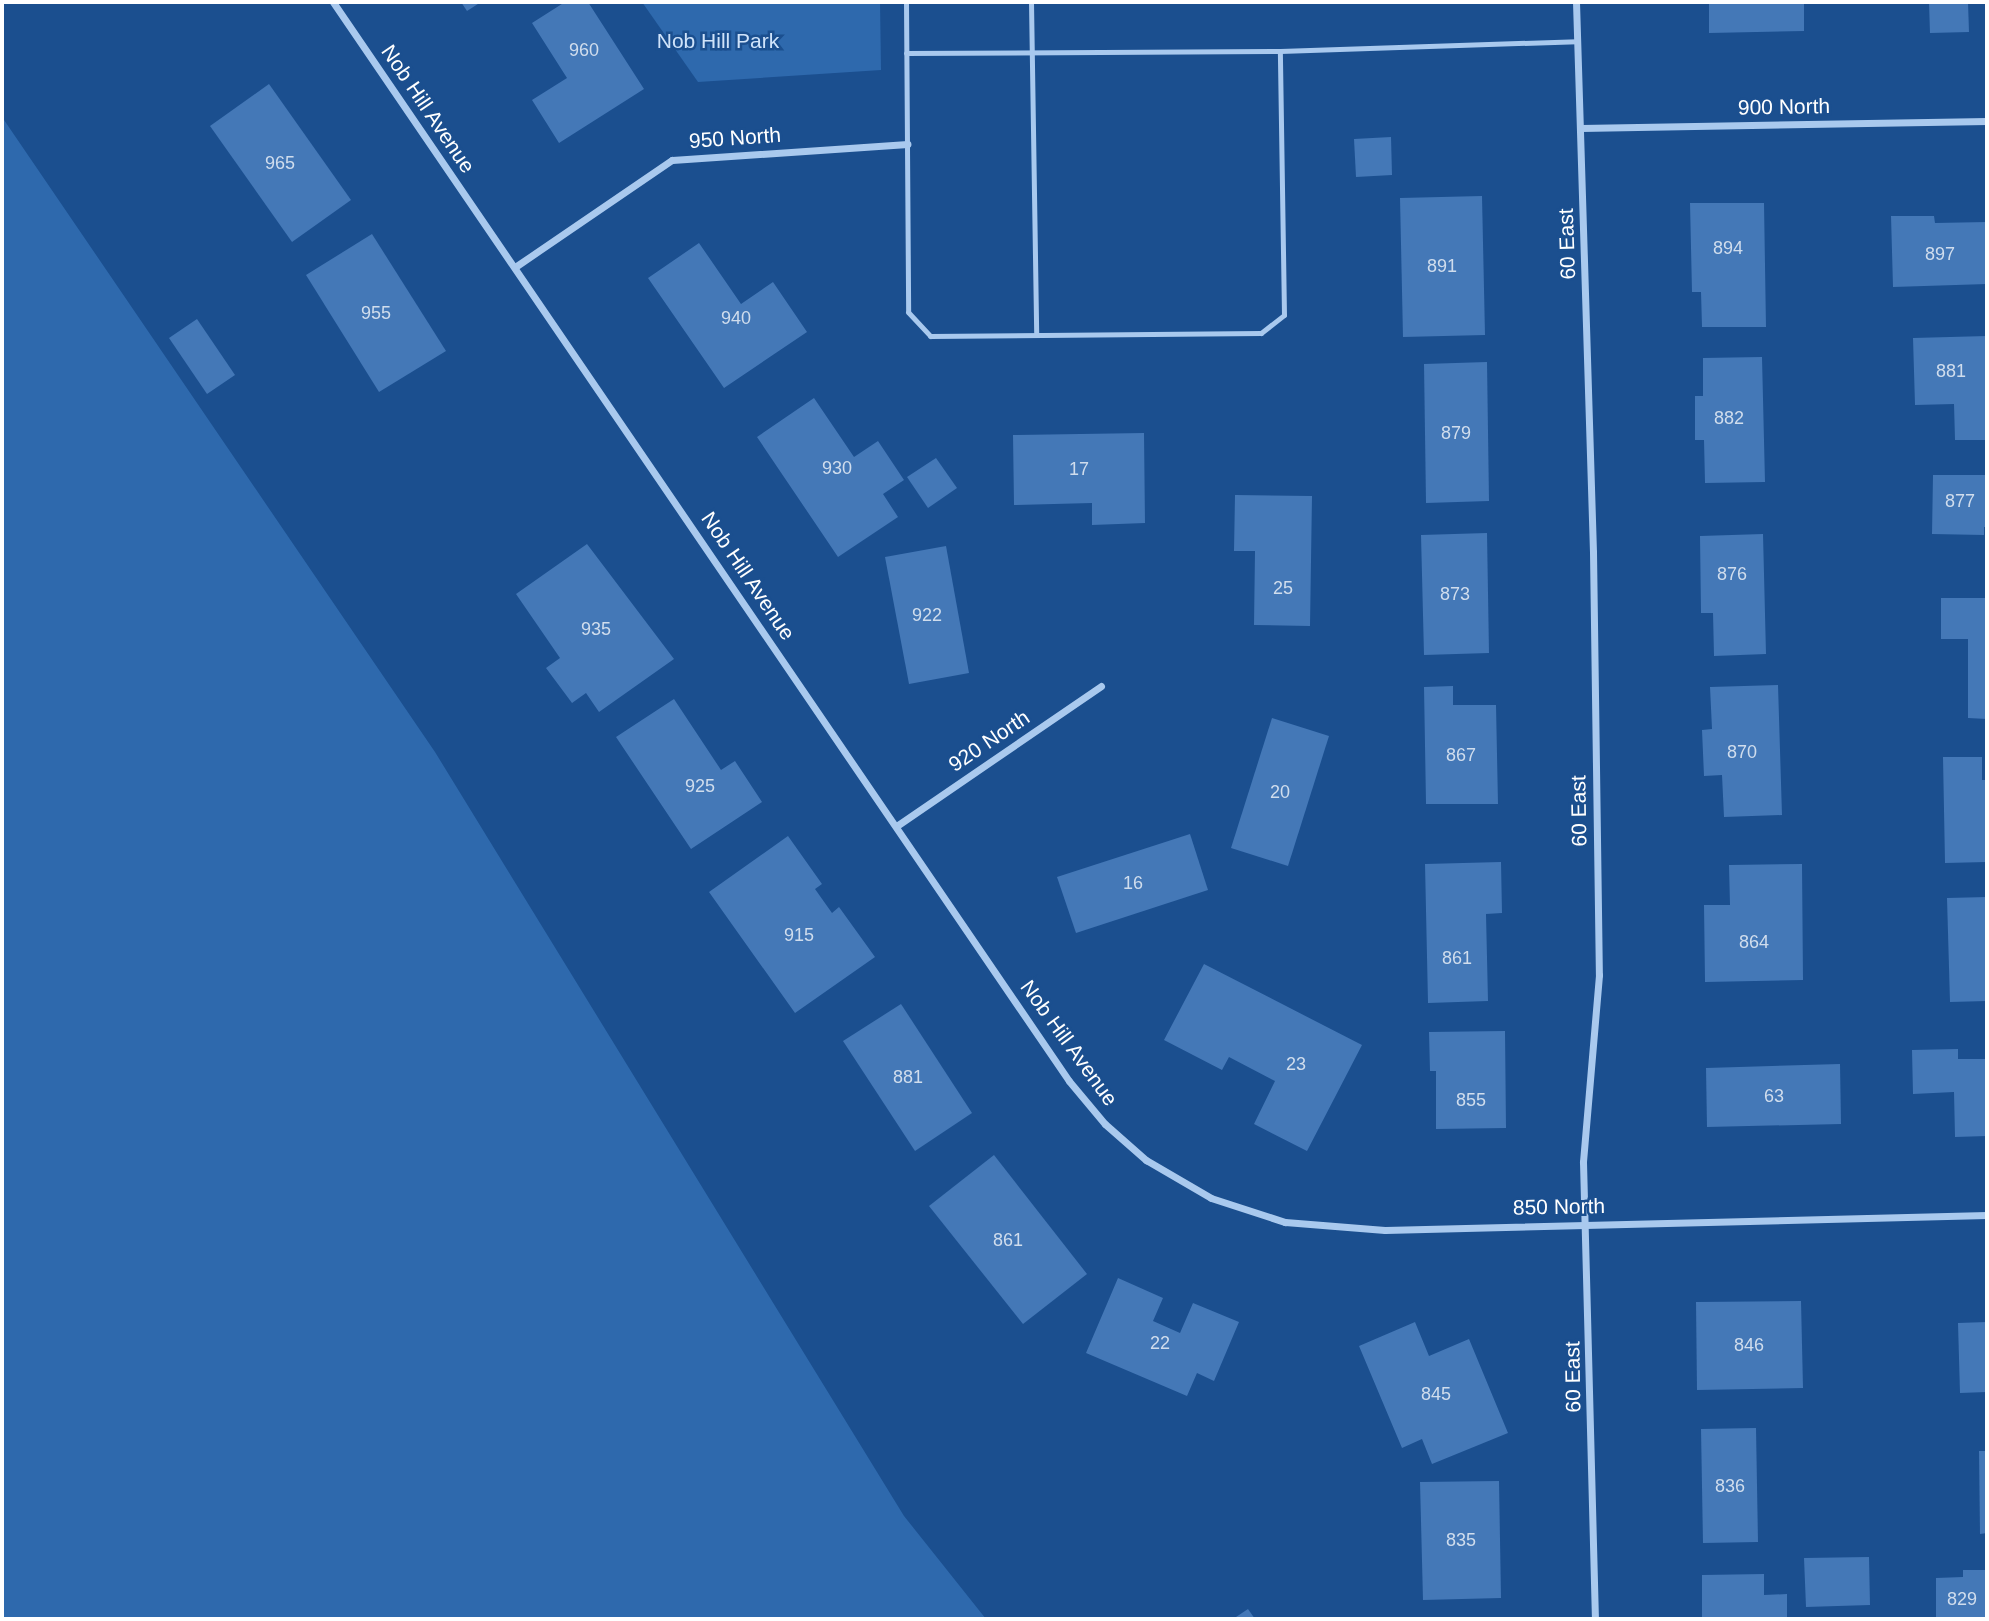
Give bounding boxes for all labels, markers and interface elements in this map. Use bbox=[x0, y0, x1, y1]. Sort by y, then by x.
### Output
park label: Nob Hill Park bbox=[657, 28, 779, 54]
house number: 960 bbox=[569, 39, 599, 61]
street label: Nob Hill Avenue bbox=[376, 40, 480, 178]
street label: 900 North bbox=[1738, 94, 1830, 120]
street label: 950 North bbox=[688, 122, 782, 154]
house number: 965 bbox=[265, 152, 295, 174]
street label: 60 East bbox=[1553, 208, 1581, 280]
house number: 894 bbox=[1713, 237, 1743, 259]
house number: 897 bbox=[1925, 243, 1955, 265]
house number: 891 bbox=[1427, 255, 1457, 277]
house number: 955 bbox=[361, 302, 391, 324]
house number: 940 bbox=[721, 307, 751, 329]
house number: 881 bbox=[1936, 360, 1966, 382]
house number: 882 bbox=[1714, 407, 1744, 429]
house number: 879 bbox=[1441, 422, 1471, 444]
house number: 930 bbox=[822, 457, 852, 479]
house number: 17 bbox=[1069, 458, 1089, 480]
house number: 877 bbox=[1945, 490, 1975, 512]
street label: Nob Hill Avenue bbox=[696, 507, 800, 645]
house number: 876 bbox=[1717, 563, 1747, 585]
house number: 25 bbox=[1273, 577, 1293, 599]
house number: 873 bbox=[1440, 583, 1470, 605]
house number: 922 bbox=[912, 604, 942, 626]
house number: 935 bbox=[581, 618, 611, 640]
street label: 920 North bbox=[944, 705, 1034, 777]
house number: 870 bbox=[1727, 741, 1757, 763]
house number: 867 bbox=[1446, 744, 1476, 766]
house number: 925 bbox=[685, 775, 715, 797]
street label: 60 East bbox=[1566, 775, 1592, 847]
house number: 20 bbox=[1270, 781, 1290, 803]
house number: 16 bbox=[1123, 872, 1143, 894]
house number: 915 bbox=[784, 924, 814, 946]
house number: 864 bbox=[1739, 931, 1769, 953]
house number: 861 bbox=[1442, 947, 1472, 969]
street label: Nob Hill Avenue bbox=[1015, 975, 1123, 1111]
house number: 23 bbox=[1286, 1053, 1306, 1075]
house number: 881 bbox=[893, 1066, 923, 1088]
house number: 63 bbox=[1764, 1085, 1784, 1107]
house number: 855 bbox=[1456, 1089, 1486, 1111]
street label: 850 North bbox=[1513, 1194, 1605, 1220]
house number: 861 bbox=[993, 1229, 1023, 1251]
house number: 22 bbox=[1150, 1332, 1170, 1354]
house number: 846 bbox=[1734, 1334, 1764, 1356]
street label: 60 East bbox=[1560, 1341, 1586, 1413]
house number: 845 bbox=[1421, 1383, 1451, 1405]
house number: 836 bbox=[1715, 1475, 1745, 1497]
house number: 835 bbox=[1446, 1529, 1476, 1551]
house number: 829 bbox=[1947, 1588, 1977, 1610]

